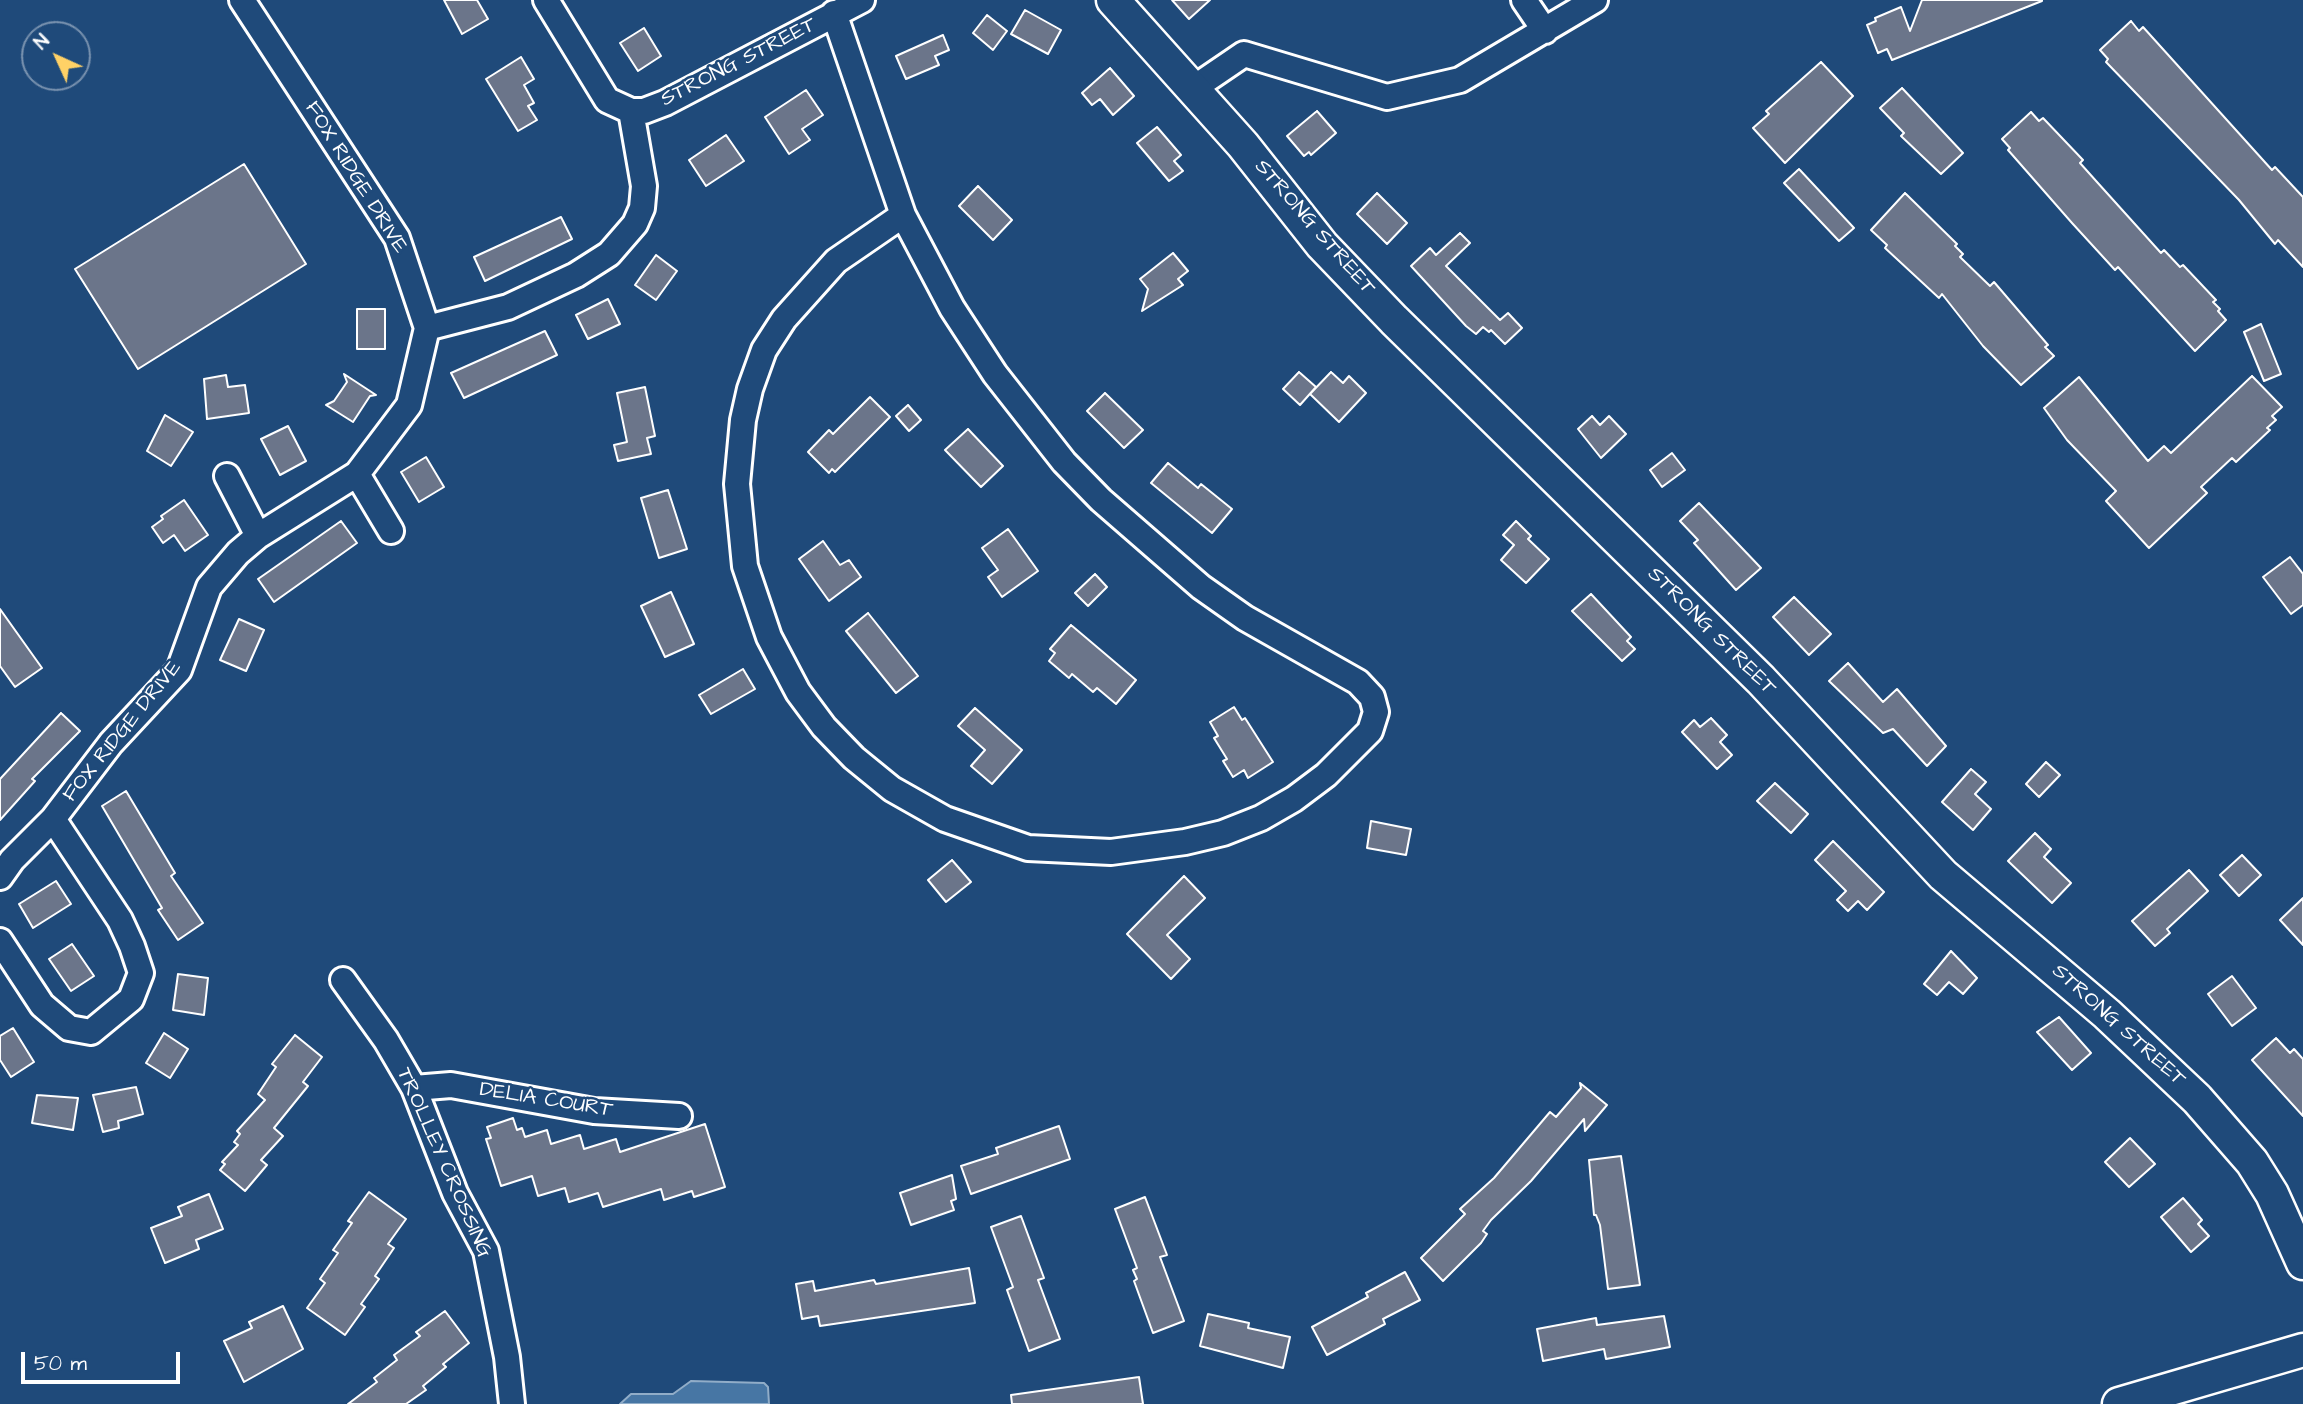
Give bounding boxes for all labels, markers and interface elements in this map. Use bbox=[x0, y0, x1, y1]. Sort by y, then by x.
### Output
street label: STRONG STREET bbox=[657, 13, 821, 113]
north arrow bbox=[21, 21, 91, 91]
text: N bbox=[28, 28, 56, 56]
street label: FOX RIDGE DRIVE bbox=[298, 97, 412, 259]
street label: STRONG STREET bbox=[1248, 155, 1380, 301]
street label: STRONG STREET bbox=[1642, 563, 1780, 701]
street label: FOX RIDGE DRIVE bbox=[58, 656, 188, 808]
street label: STRONG STREET bbox=[2046, 959, 2190, 1093]
street label: TROLLEY CROSSING bbox=[390, 1064, 496, 1262]
street label: DELIA COURT bbox=[478, 1078, 614, 1124]
scale bar bbox=[24, 1338, 184, 1382]
text: 50 m bbox=[34, 1349, 87, 1378]

